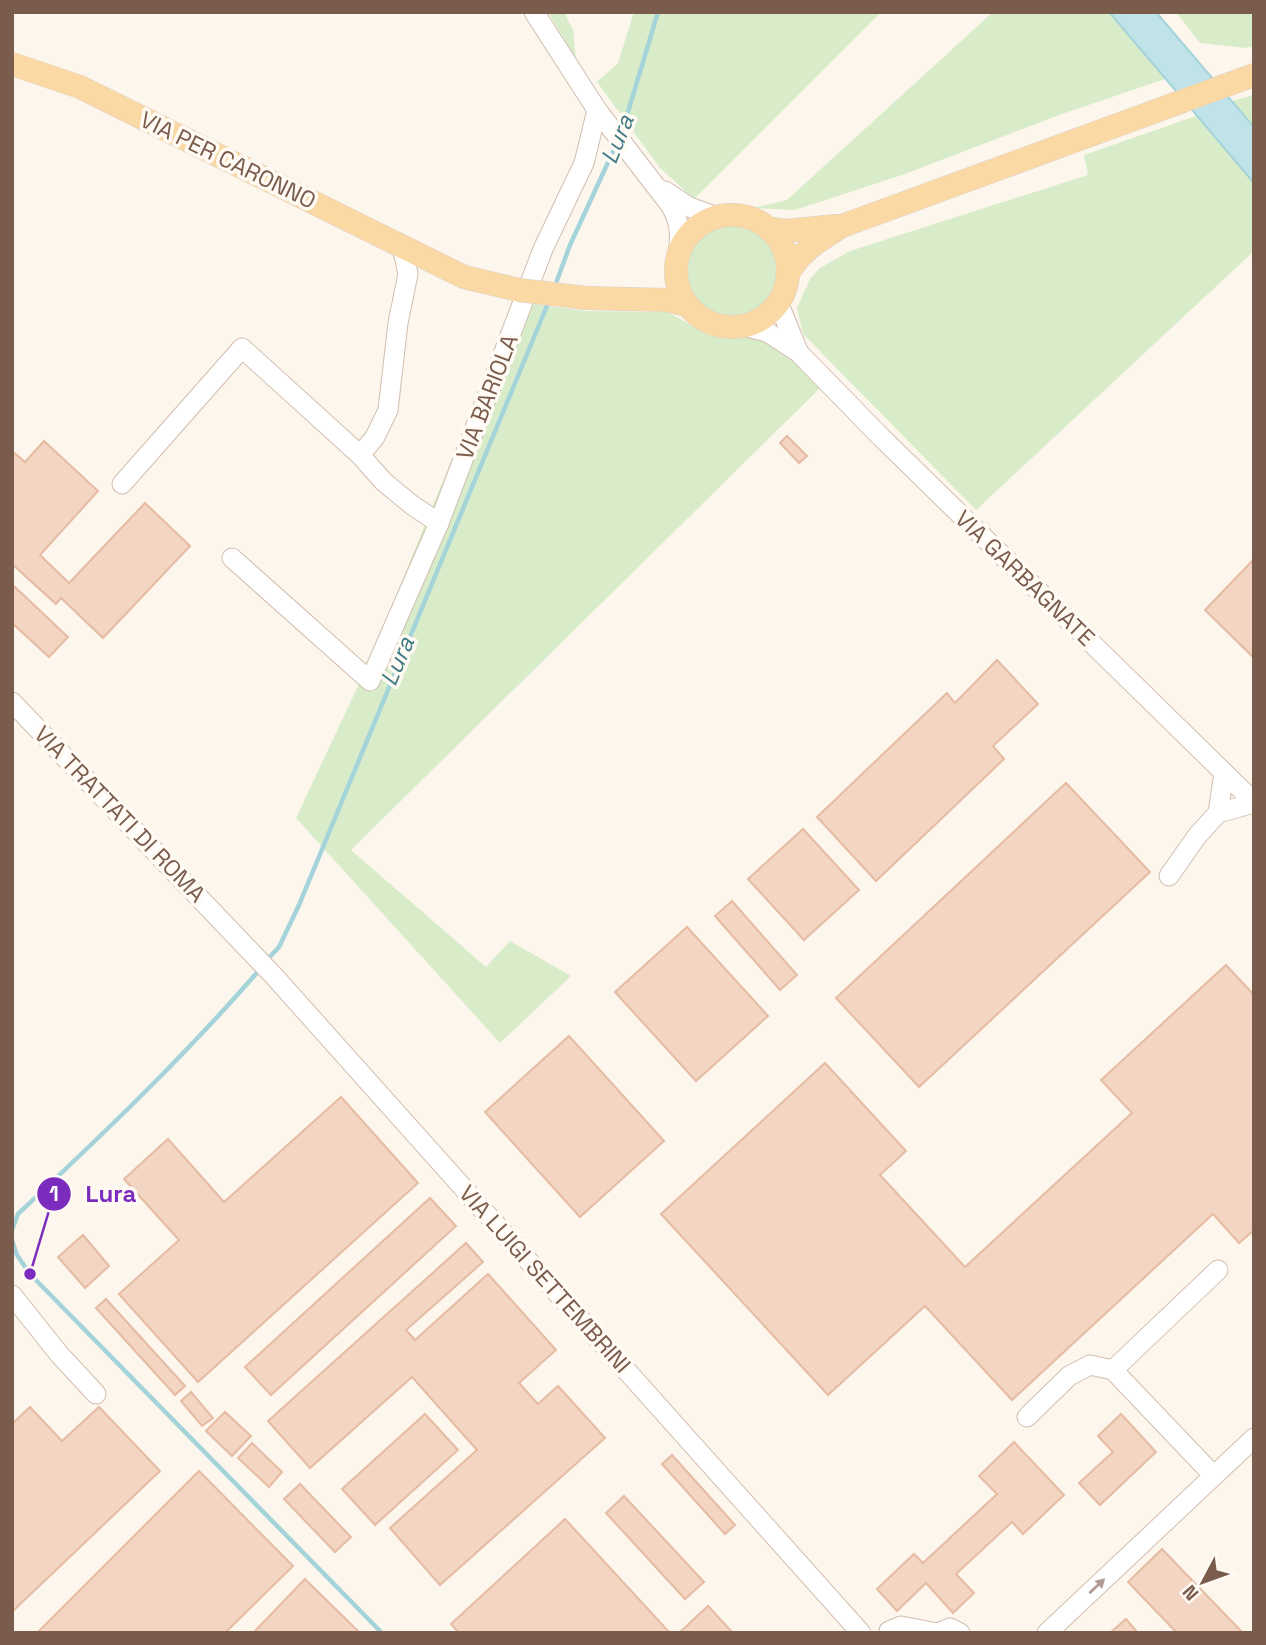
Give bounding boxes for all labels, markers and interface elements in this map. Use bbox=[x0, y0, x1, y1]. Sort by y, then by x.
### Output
street label: VIA PER CARONNO bbox=[135, 104, 321, 216]
water label: Lura bbox=[593, 110, 641, 168]
street label: VIA BARIOLA bbox=[449, 330, 525, 464]
street label: VIA GARBAGNATE bbox=[949, 504, 1101, 652]
water label: Lura bbox=[373, 632, 421, 690]
street label: VIA TRATTATI DI ROMA bbox=[28, 719, 212, 909]
callout: Lura bbox=[37, 1171, 151, 1216]
text: Lura bbox=[86, 1178, 137, 1209]
street label: VIA LUIGI SETTEMBRINI bbox=[453, 1179, 637, 1379]
text: 1 bbox=[49, 1180, 59, 1207]
north arrow bbox=[1168, 1547, 1238, 1617]
one-way arrow bbox=[1088, 1578, 1105, 1594]
text: N bbox=[1177, 1580, 1204, 1606]

